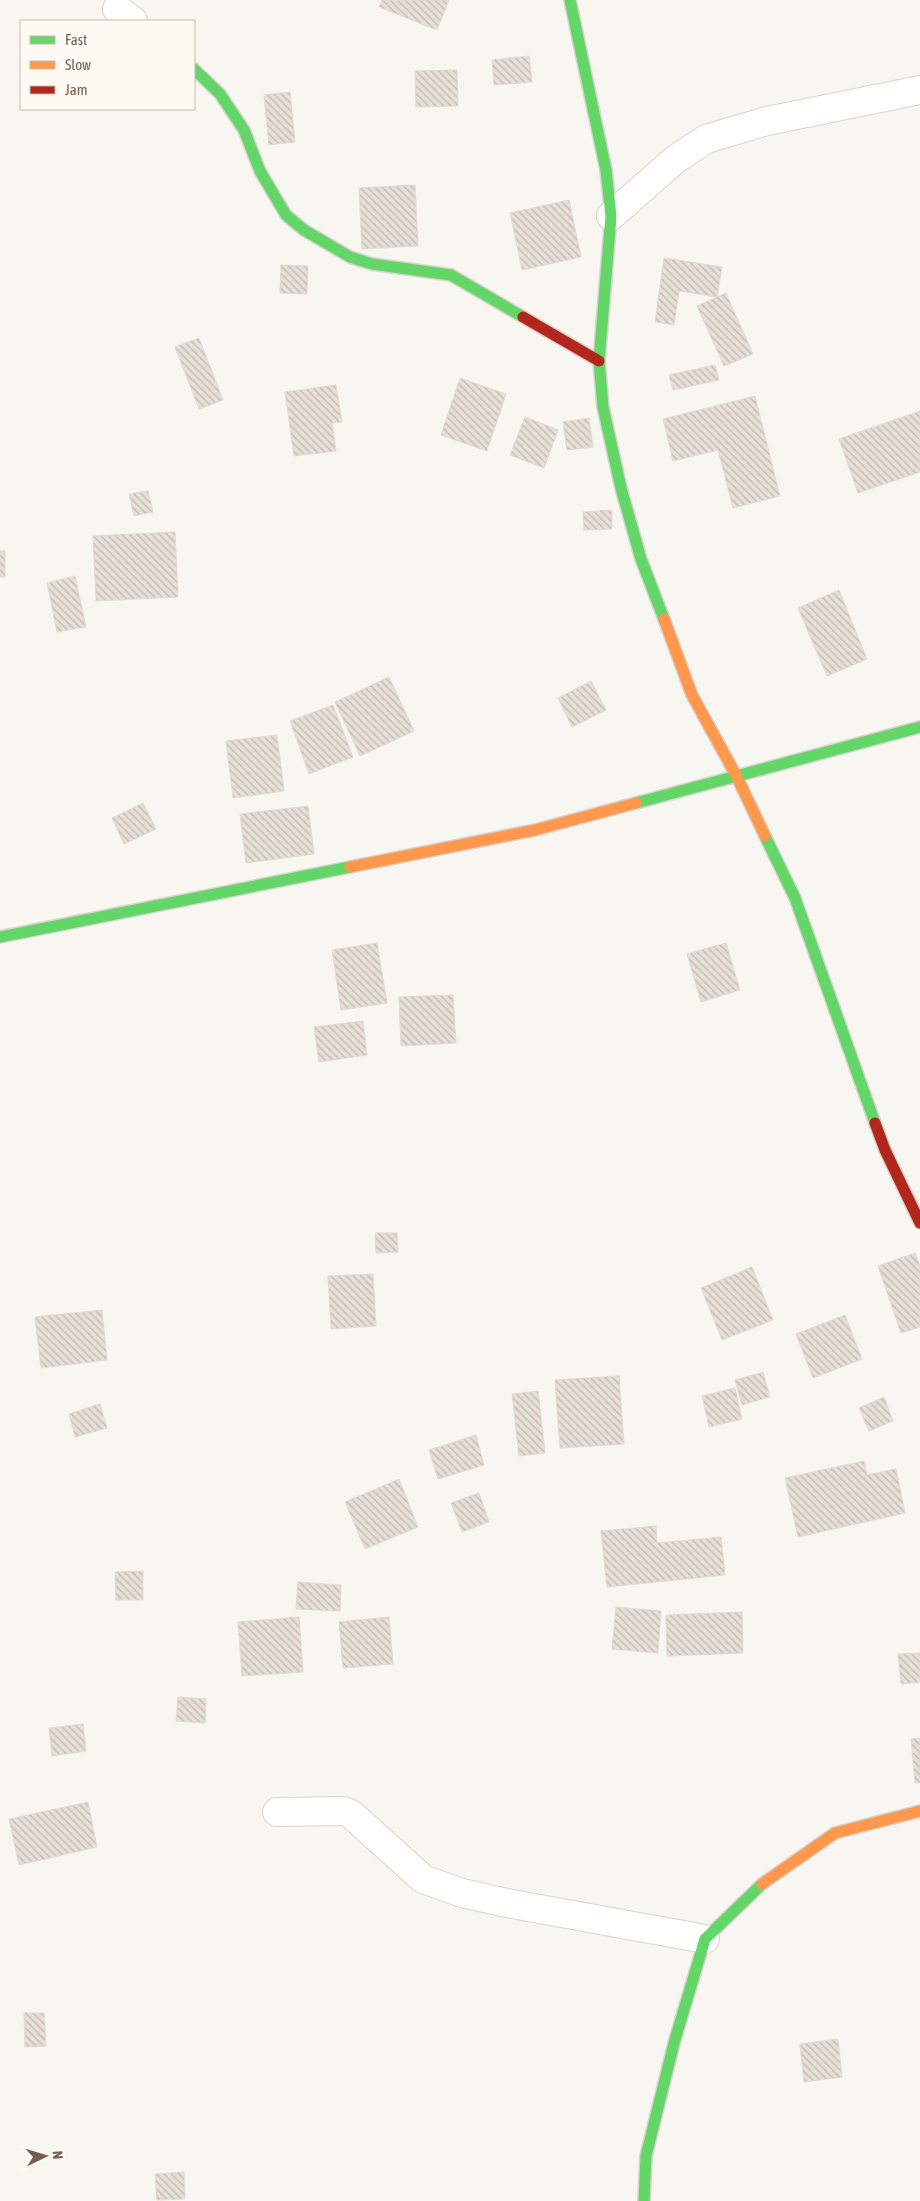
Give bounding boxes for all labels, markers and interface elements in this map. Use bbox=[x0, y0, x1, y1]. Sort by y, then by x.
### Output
legend bbox=[20, 20, 195, 110]
text: Fast bbox=[65, 31, 87, 48]
text: Slow bbox=[65, 56, 91, 73]
text: Jam bbox=[65, 81, 88, 98]
north arrow bbox=[20, 2131, 70, 2181]
text: N bbox=[50, 2150, 66, 2160]

